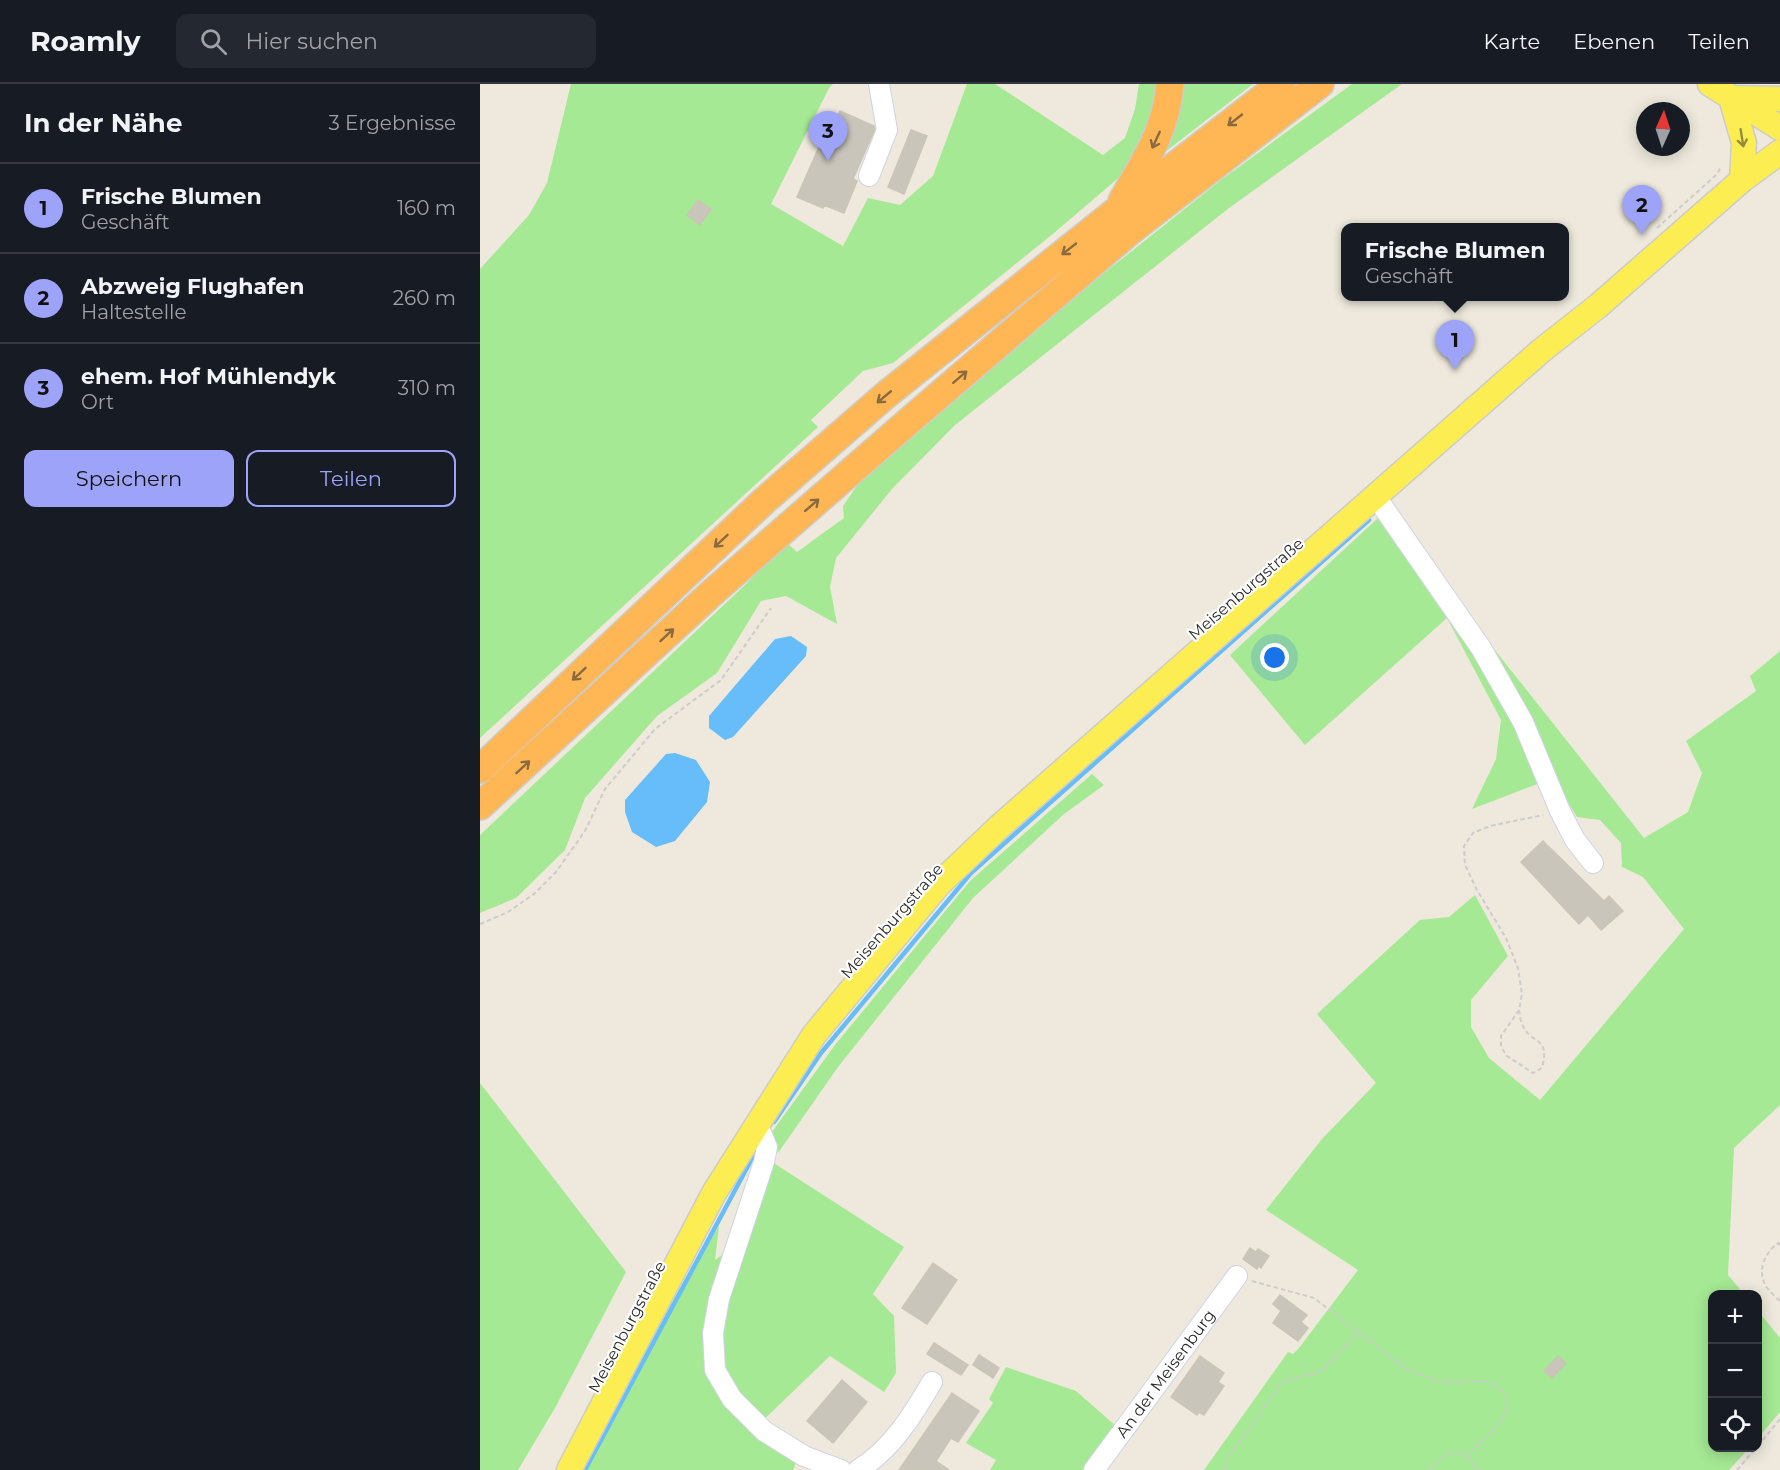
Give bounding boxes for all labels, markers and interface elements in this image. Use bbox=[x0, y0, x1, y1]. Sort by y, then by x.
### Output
search box bbox=[176, 14, 596, 68]
text: Roamly bbox=[30, 24, 140, 58]
icon: search bbox=[197, 25, 230, 58]
text: Hier suchen bbox=[245, 28, 378, 55]
text: Karte bbox=[1484, 29, 1540, 54]
text: Ebenen bbox=[1573, 29, 1655, 54]
text: Teilen bbox=[1688, 29, 1750, 54]
north arrow bbox=[1636, 102, 1690, 156]
text: In der Nähe bbox=[24, 107, 182, 139]
text: 3 Ergebnisse bbox=[328, 111, 456, 135]
pin: 3 bbox=[808, 112, 848, 161]
one-way arrow bbox=[1227, 113, 1243, 126]
one-way arrow bbox=[1737, 128, 1748, 148]
one-way arrow bbox=[1149, 131, 1161, 149]
text: Frische Blumen bbox=[81, 183, 262, 210]
pin: 2 bbox=[1622, 186, 1662, 235]
text: 1 bbox=[40, 196, 47, 220]
text: 160 m bbox=[397, 196, 456, 220]
text: Geschäft bbox=[81, 210, 170, 234]
popup bbox=[1341, 223, 1569, 301]
text: Frische Blumen bbox=[1365, 237, 1545, 264]
one-way arrow bbox=[1062, 242, 1078, 255]
text: Geschäft bbox=[1365, 264, 1453, 288]
text: Abzweig Flughafen bbox=[81, 273, 304, 300]
text: 2 bbox=[38, 286, 49, 310]
text: 260 m bbox=[393, 286, 456, 310]
text: Haltestelle bbox=[81, 300, 187, 324]
pin: 1 bbox=[1436, 320, 1474, 370]
text: ehem. Hof Mühlendyk bbox=[81, 363, 336, 390]
one-way arrow bbox=[952, 370, 967, 384]
text: 3 bbox=[38, 376, 49, 400]
text: 310 m bbox=[398, 376, 456, 400]
text: Ort bbox=[81, 390, 114, 414]
one-way arrow bbox=[876, 390, 892, 403]
button: Speichern bbox=[24, 450, 234, 507]
button: Teilen bbox=[246, 450, 456, 507]
one-way arrow bbox=[804, 498, 819, 512]
one-way arrow bbox=[714, 534, 729, 548]
street label: Meisenburgstraße bbox=[1185, 534, 1307, 644]
one-way arrow bbox=[659, 628, 674, 642]
your location bbox=[1260, 643, 1289, 672]
one-way arrow bbox=[572, 667, 587, 681]
one-way arrow bbox=[515, 760, 530, 774]
street label: Meisenburgstraße bbox=[837, 860, 947, 982]
street label: Meisenburgstraße bbox=[584, 1258, 670, 1396]
map controls bbox=[1708, 1290, 1762, 1452]
button: + bbox=[1708, 1290, 1762, 1344]
street label: An der Meisenburg bbox=[1112, 1306, 1219, 1441]
button: − bbox=[1708, 1344, 1762, 1398]
button: locate bbox=[1708, 1398, 1762, 1452]

